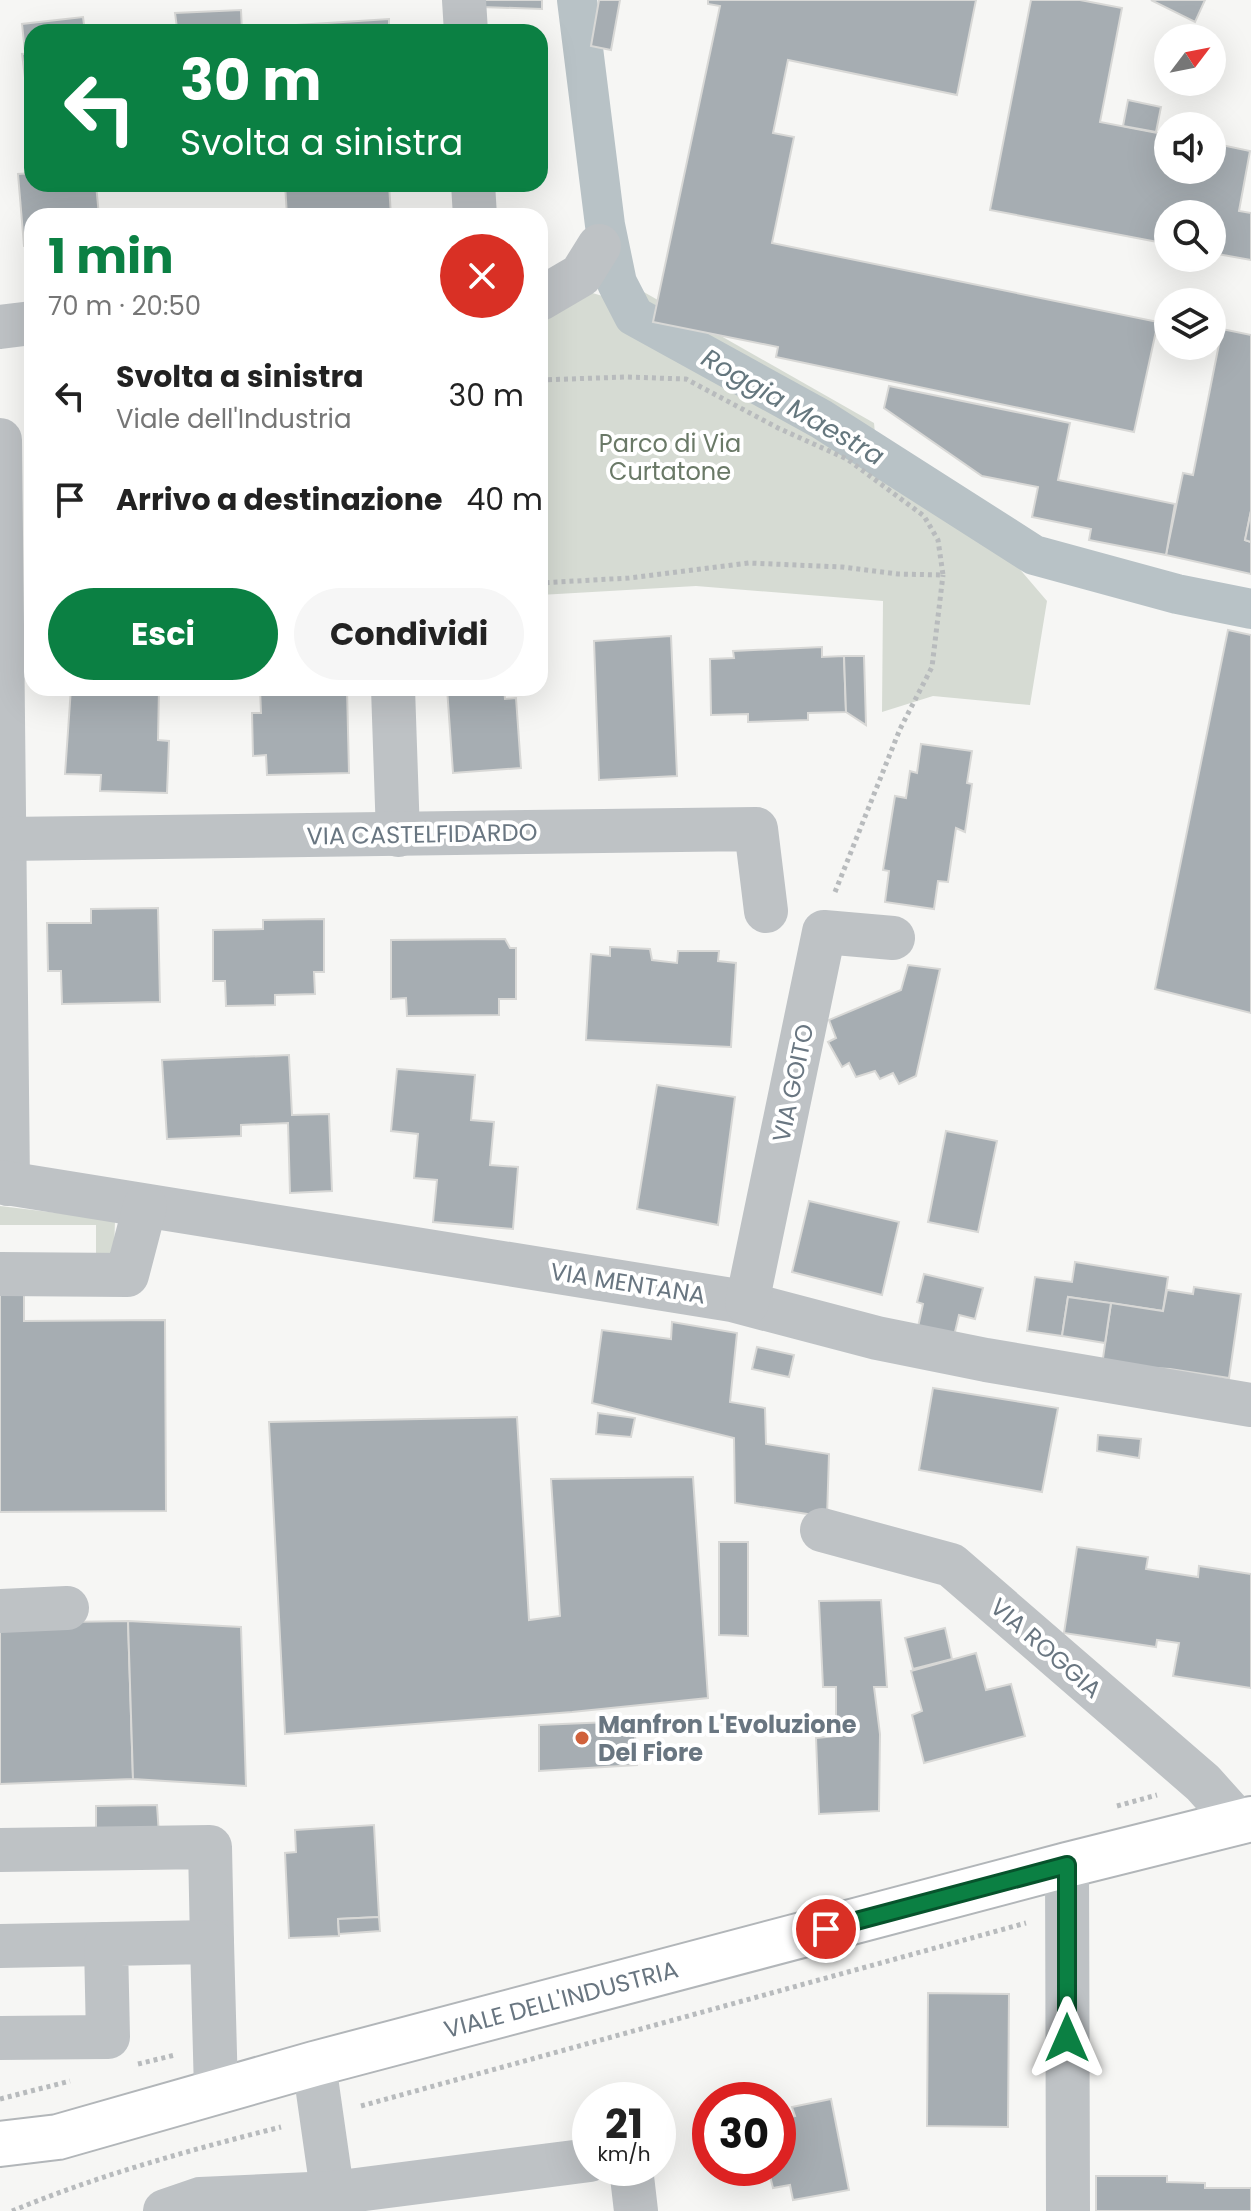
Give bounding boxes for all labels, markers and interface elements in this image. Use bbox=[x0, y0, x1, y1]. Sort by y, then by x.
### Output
north arrow bbox=[1154, 24, 1226, 96]
map controls bbox=[1154, 24, 1226, 360]
text: 30 m bbox=[180, 41, 322, 120]
icon: left bbox=[48, 56, 152, 160]
button: sound bbox=[1154, 112, 1226, 184]
text: Svolta a sinistra bbox=[180, 117, 463, 168]
button: search bbox=[1154, 200, 1226, 272]
text: 1 min bbox=[48, 223, 174, 290]
button: close bbox=[440, 234, 524, 318]
text: 70 m · 20:50 bbox=[48, 288, 201, 324]
button: layers bbox=[1154, 288, 1226, 360]
water label: Roggia Maestra bbox=[695, 340, 891, 474]
text: Svolta a sinistra bbox=[116, 355, 364, 398]
icon: left bbox=[48, 374, 92, 418]
text: 30 m bbox=[449, 374, 524, 417]
text: Viale dell'Industria bbox=[116, 401, 352, 437]
park label: Parco di Via Curtatone bbox=[599, 427, 741, 488]
icon: arrive bbox=[48, 478, 92, 522]
text: Arrivo a destinazione bbox=[116, 478, 442, 521]
text: 40 m bbox=[466, 478, 543, 521]
button: Esci bbox=[48, 588, 278, 680]
button: Condividi bbox=[294, 588, 524, 680]
street label: VIA CASTELFIDARDO bbox=[306, 815, 538, 853]
street label: VIA GOITO bbox=[764, 1021, 822, 1145]
street label: VIA MENTANA bbox=[548, 1254, 708, 1312]
street label: VIA ROGGIA bbox=[983, 1590, 1109, 1706]
place label: Manfron L'Evoluzione Del Fiore bbox=[598, 1708, 857, 1769]
marker: Manfron L'Evoluzione Del Fiore bbox=[573, 1729, 591, 1747]
pin bbox=[792, 1895, 860, 1963]
icon: arrive bbox=[804, 1907, 848, 1951]
street label: VIALE DELL'INDUSTRIA bbox=[440, 1952, 682, 2045]
position arrow bbox=[1025, 1996, 1109, 2080]
speed limit sign: 30 bbox=[692, 2082, 796, 2186]
text: 21 bbox=[605, 2096, 643, 2152]
text: km/h bbox=[597, 2140, 651, 2168]

